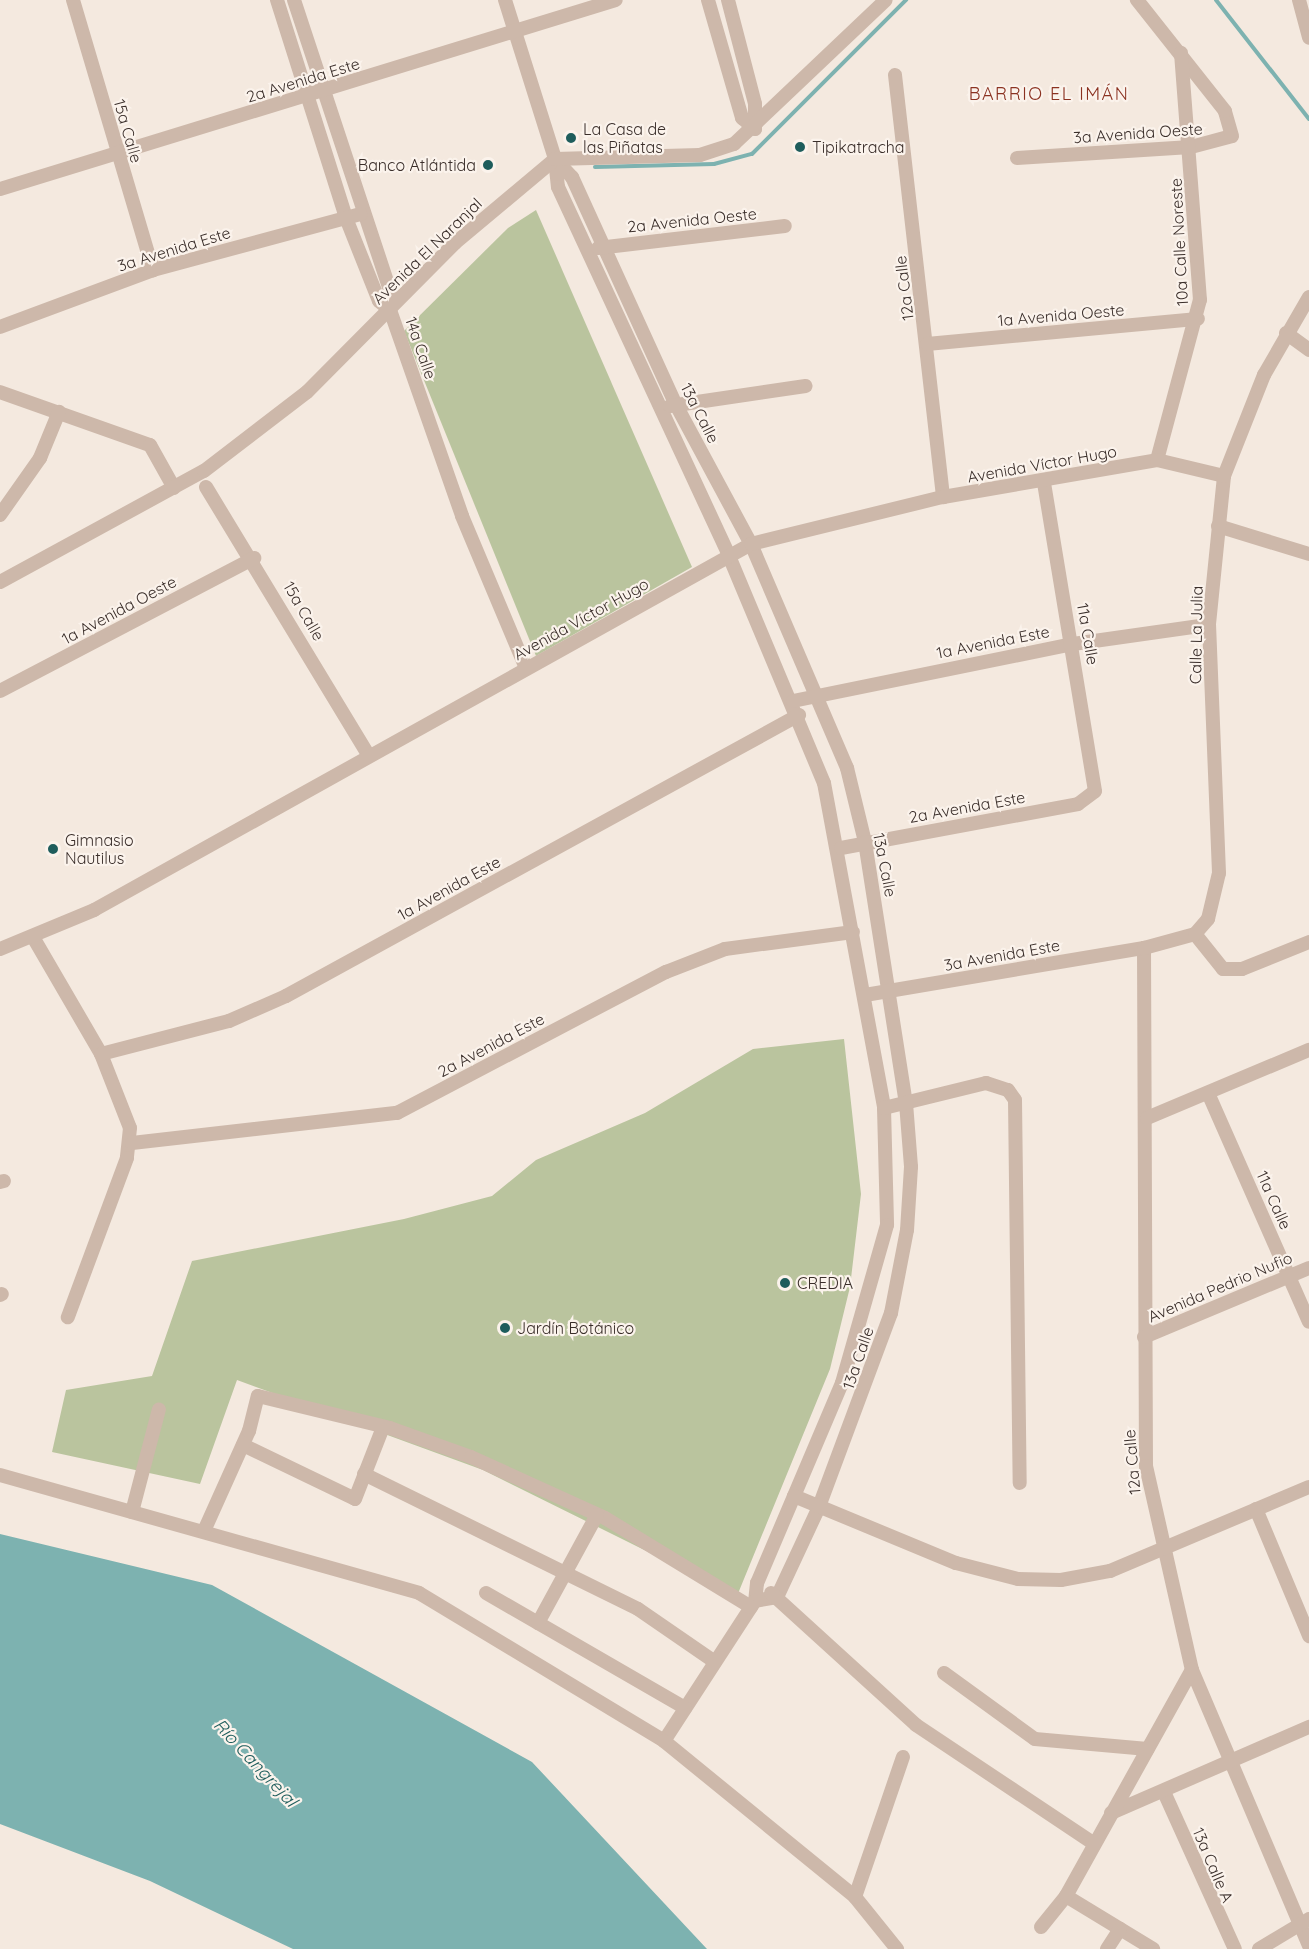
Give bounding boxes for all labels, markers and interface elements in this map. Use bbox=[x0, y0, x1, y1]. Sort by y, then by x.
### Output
street label: 2a Avenida Este bbox=[244, 54, 362, 106]
district label: BARRIO EL IMÁN bbox=[969, 83, 1129, 105]
street label: 15a Calle bbox=[110, 97, 146, 165]
place label: La Casa de las Piñatas bbox=[583, 119, 666, 157]
street label: 3a Avenida Oeste bbox=[1073, 119, 1203, 147]
marker: La Casa de las Piñatas bbox=[564, 131, 578, 145]
place label: Tipikatracha bbox=[812, 137, 905, 157]
marker: Tipikatracha bbox=[793, 140, 807, 154]
place label: Banco Atlántida bbox=[358, 155, 476, 175]
marker: Banco Atlántida bbox=[481, 158, 495, 172]
street label: 10a Calle Noreste bbox=[1166, 177, 1192, 307]
street label: Avenida El Naranjal bbox=[368, 194, 486, 308]
street label: 2a Avenida Oeste bbox=[626, 204, 758, 236]
street label: 3a Avenida Este bbox=[115, 223, 233, 275]
street label: 12a Calle bbox=[890, 254, 918, 322]
street label: 1a Avenida Oeste bbox=[997, 300, 1125, 330]
street label: 14a Calle bbox=[401, 314, 441, 382]
street label: 13a Calle bbox=[677, 380, 723, 446]
street label: Avenida Víctor Hugo bbox=[966, 441, 1118, 487]
street label: 1a Avenida Oeste bbox=[58, 572, 180, 648]
street label: Avenida Víctor Hugo bbox=[510, 574, 652, 664]
street label: 15a Calle bbox=[279, 578, 329, 644]
street label: Calle La Julia bbox=[1186, 586, 1206, 684]
street label: 11a Calle bbox=[1073, 602, 1103, 666]
street label: 1a Avenida Este bbox=[935, 622, 1051, 662]
street label: 2a Avenida Este bbox=[907, 787, 1027, 827]
place label: Gimnasio Nautilus bbox=[65, 830, 134, 868]
street label: 13a Calle bbox=[869, 831, 901, 899]
marker: Gimnasio Nautilus bbox=[46, 842, 60, 856]
street label: 1a Avenida Este bbox=[394, 852, 504, 924]
street label: 3a Avenida Este bbox=[943, 935, 1061, 975]
street label: 2a Avenida Este bbox=[435, 1009, 547, 1081]
street label: 11a Calle bbox=[1253, 1168, 1295, 1232]
street label: Avenida Pedrio Nufio bbox=[1145, 1248, 1295, 1326]
place label: CREDIA bbox=[797, 1273, 853, 1293]
marker: CREDIA bbox=[778, 1276, 792, 1290]
place label: Jardín Botánico bbox=[517, 1318, 634, 1338]
marker: Jardín Botánico bbox=[498, 1321, 512, 1335]
street label: 13a Calle bbox=[838, 1324, 878, 1392]
street label: 12a Calle bbox=[1120, 1429, 1144, 1495]
water label: Río Cangrejal bbox=[209, 1714, 301, 1812]
street label: 13a Calle A bbox=[1189, 1825, 1237, 1905]

